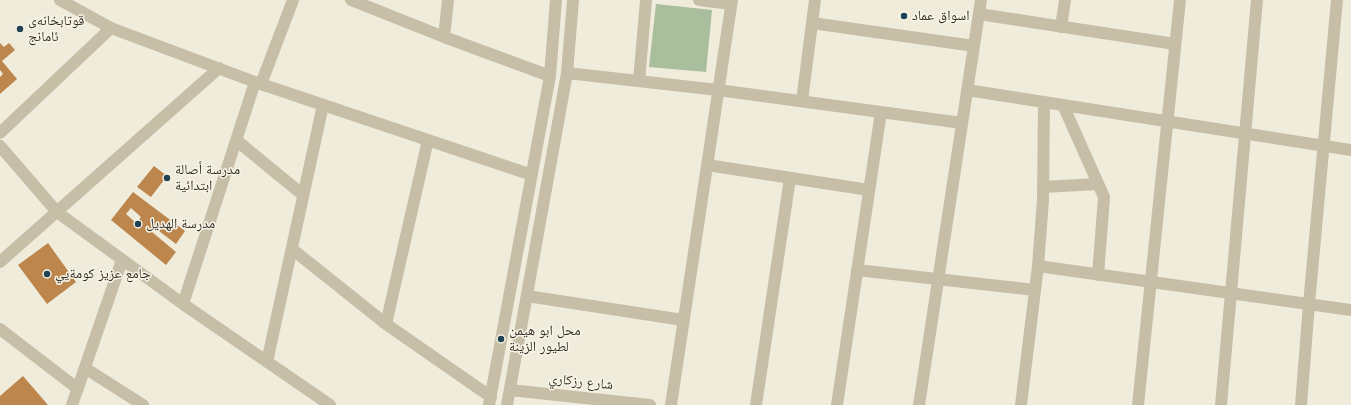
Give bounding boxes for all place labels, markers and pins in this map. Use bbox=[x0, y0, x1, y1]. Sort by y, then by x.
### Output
place label: اسواق عماد bbox=[912, 8, 970, 24]
marker: اسواق عماد bbox=[899, 11, 909, 21]
place label: قوتابخانەى ئامانج bbox=[28, 13, 84, 46]
marker: قوتابخانەى ئامانج bbox=[15, 24, 25, 34]
place label: مدرسة أصالة ابتدائية bbox=[175, 162, 240, 194]
marker: مدرسة أصالة ابتدائية bbox=[162, 173, 172, 183]
place label: مدرسة الهديل bbox=[146, 216, 215, 232]
marker: مدرسة الهديل bbox=[133, 219, 143, 229]
place label: جامع عزيز كومةيي bbox=[55, 266, 151, 282]
marker: جامع عزيز كومةيي bbox=[42, 269, 52, 279]
place label: محل ابو هيمن لطيور الزينة bbox=[509, 323, 581, 356]
marker: محل ابو هيمن لطيور الزينة bbox=[496, 334, 506, 344]

